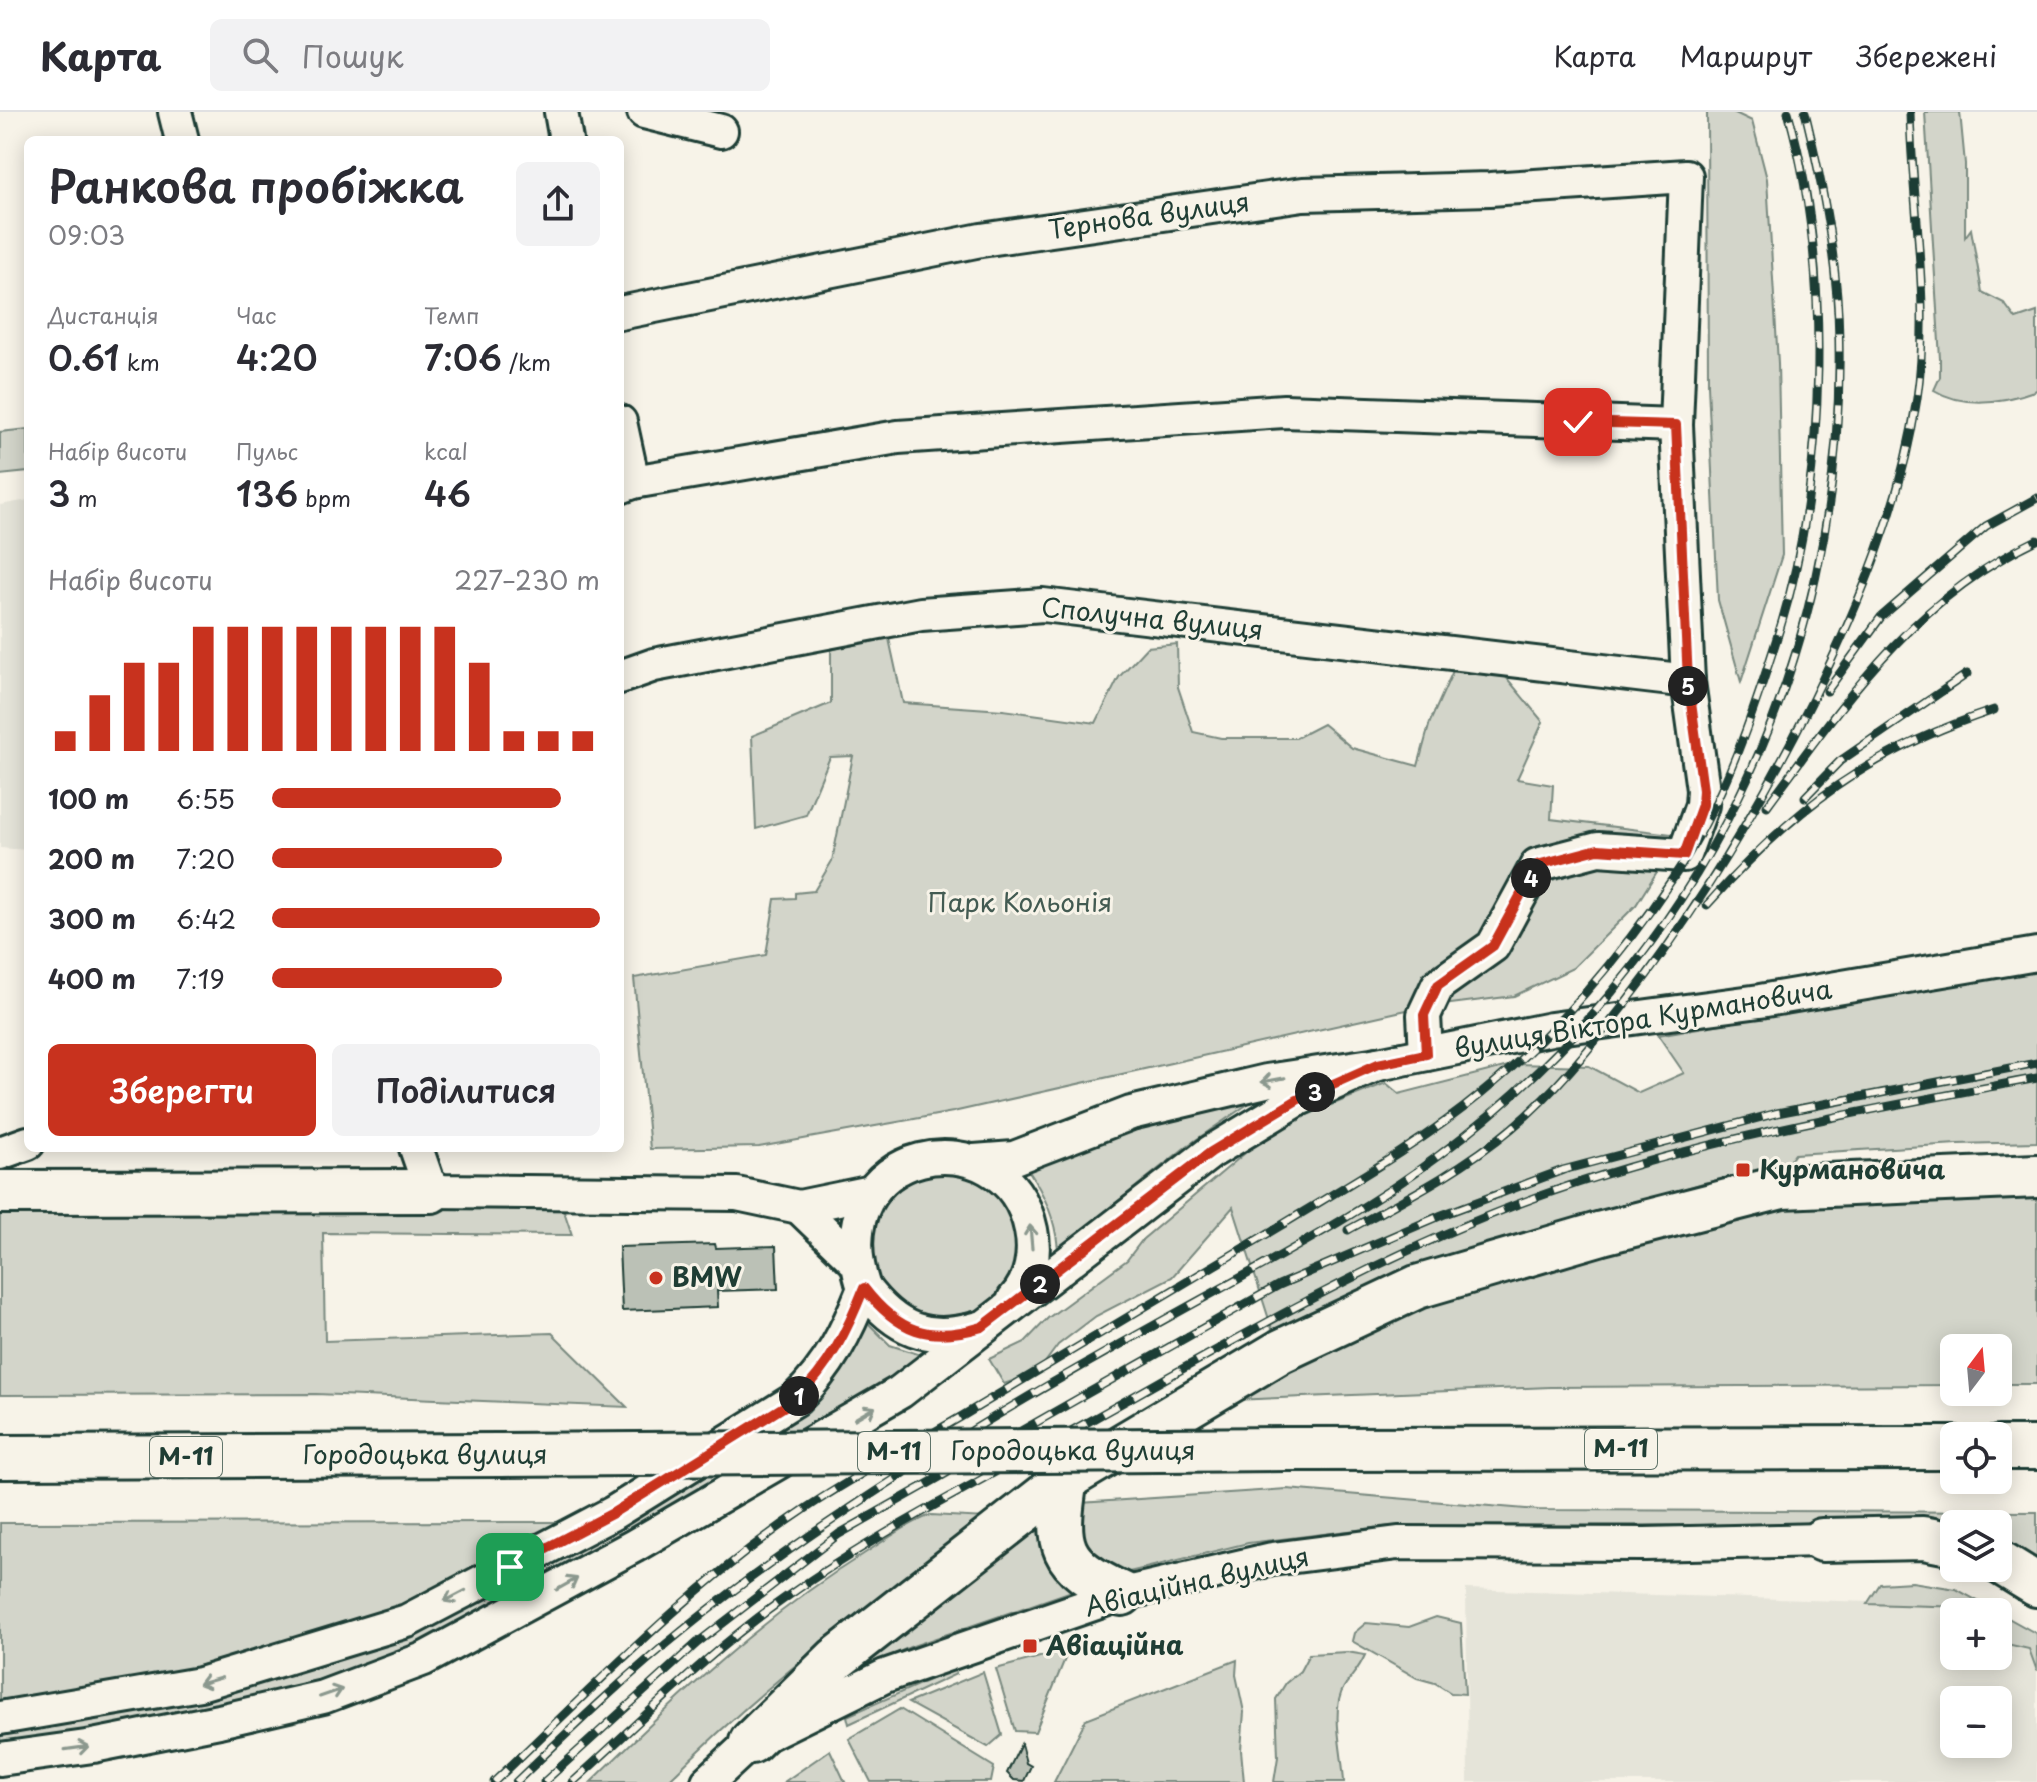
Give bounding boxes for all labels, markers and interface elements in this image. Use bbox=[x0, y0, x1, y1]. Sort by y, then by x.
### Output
search box bbox=[210, 19, 770, 91]
text: Карта bbox=[40, 27, 162, 84]
icon: search bbox=[238, 33, 282, 77]
text: Пошук bbox=[302, 33, 404, 78]
text: Карта bbox=[1553, 34, 1636, 77]
text: Маршрут bbox=[1680, 34, 1812, 77]
text: Збережені bbox=[1856, 34, 1997, 77]
text: Ранкова пробіжка bbox=[48, 152, 464, 218]
button: share bbox=[516, 162, 600, 246]
street label: Тернова вулиця bbox=[1046, 181, 1252, 248]
text: 09:03 bbox=[48, 215, 125, 254]
text: Дистанція bbox=[48, 298, 159, 331]
text: Час bbox=[236, 298, 276, 331]
text: Темп bbox=[424, 298, 480, 331]
text: 0.61 bbox=[48, 331, 120, 383]
text: 4:20 bbox=[236, 331, 318, 383]
text: 7:06 bbox=[424, 331, 502, 383]
text: km bbox=[120, 345, 160, 378]
text: /km bbox=[502, 345, 551, 378]
pin bbox=[1544, 388, 1612, 456]
icon: check bbox=[1556, 400, 1600, 444]
text: Набір висоти bbox=[48, 434, 187, 467]
text: Пульс bbox=[236, 434, 298, 467]
text: kcal bbox=[424, 434, 468, 467]
text: 3 bbox=[48, 467, 70, 519]
text: 136 bbox=[236, 467, 298, 519]
text: 46 bbox=[424, 467, 471, 519]
text: m bbox=[70, 481, 98, 514]
text: bpm bbox=[298, 481, 351, 514]
text: Набір висоти bbox=[48, 560, 213, 599]
text: 227–230 m bbox=[454, 560, 600, 599]
street label: Сполучна вулиця bbox=[1039, 586, 1265, 649]
pin: 5 bbox=[1668, 666, 1708, 706]
text: 5 bbox=[1681, 669, 1695, 702]
text: 100 m bbox=[48, 779, 129, 818]
text: 6:55 bbox=[176, 779, 235, 818]
text: 200 m bbox=[48, 839, 135, 878]
text: 7:20 bbox=[176, 839, 235, 878]
pin: 4 bbox=[1511, 858, 1551, 898]
text: 4 bbox=[1524, 861, 1538, 894]
park label: Парк Кольонія bbox=[928, 882, 1112, 921]
text: 300 m bbox=[48, 899, 136, 938]
text: 6:42 bbox=[176, 899, 236, 938]
text: 400 m bbox=[48, 959, 136, 998]
text: 7:19 bbox=[176, 959, 225, 998]
street label: вулиця Віктора Курмановича bbox=[1451, 968, 1835, 1067]
button: Зберегти bbox=[48, 1044, 316, 1136]
button: Поділитися bbox=[332, 1044, 600, 1136]
pin: 3 bbox=[1295, 1072, 1335, 1112]
one-way arrow bbox=[1261, 1074, 1286, 1089]
text: 3 bbox=[1308, 1075, 1322, 1108]
place label: Курмановича bbox=[1759, 1149, 1945, 1188]
marker: Курмановича bbox=[1734, 1161, 1752, 1179]
one-way arrow bbox=[1024, 1225, 1039, 1251]
place label: BMW bbox=[672, 1257, 742, 1296]
pin: 2 bbox=[1020, 1264, 1060, 1304]
text: 2 bbox=[1032, 1267, 1048, 1300]
marker: BMW bbox=[647, 1269, 665, 1287]
north arrow bbox=[1940, 1334, 2012, 1406]
map controls bbox=[1940, 1334, 2012, 1758]
pin: 1 bbox=[779, 1376, 819, 1416]
text: 1 bbox=[794, 1379, 804, 1412]
one-way arrow bbox=[853, 1405, 876, 1421]
button: locate bbox=[1940, 1422, 2012, 1494]
road number: М-11 bbox=[1585, 1429, 1657, 1469]
street label: Городоцька вулиця bbox=[951, 1430, 1195, 1469]
road number: М-11 bbox=[858, 1432, 930, 1472]
street label: Городоцька вулиця bbox=[303, 1434, 547, 1473]
road number: М-11 bbox=[150, 1437, 222, 1477]
button: layers bbox=[1940, 1510, 2012, 1582]
pin bbox=[476, 1533, 544, 1601]
street label: Авіаційна вулиця bbox=[1081, 1536, 1313, 1625]
icon: arrive bbox=[488, 1545, 532, 1589]
one-way arrow bbox=[554, 1576, 578, 1591]
one-way arrow bbox=[444, 1588, 468, 1604]
button: + bbox=[1940, 1598, 2012, 1670]
place label: Авіаційна bbox=[1045, 1625, 1184, 1664]
marker: Авіаційна bbox=[1021, 1637, 1039, 1655]
one-way arrow bbox=[198, 1674, 224, 1689]
one-way arrow bbox=[318, 1685, 343, 1699]
button: − bbox=[1940, 1686, 2012, 1758]
one-way arrow bbox=[64, 1740, 89, 1755]

